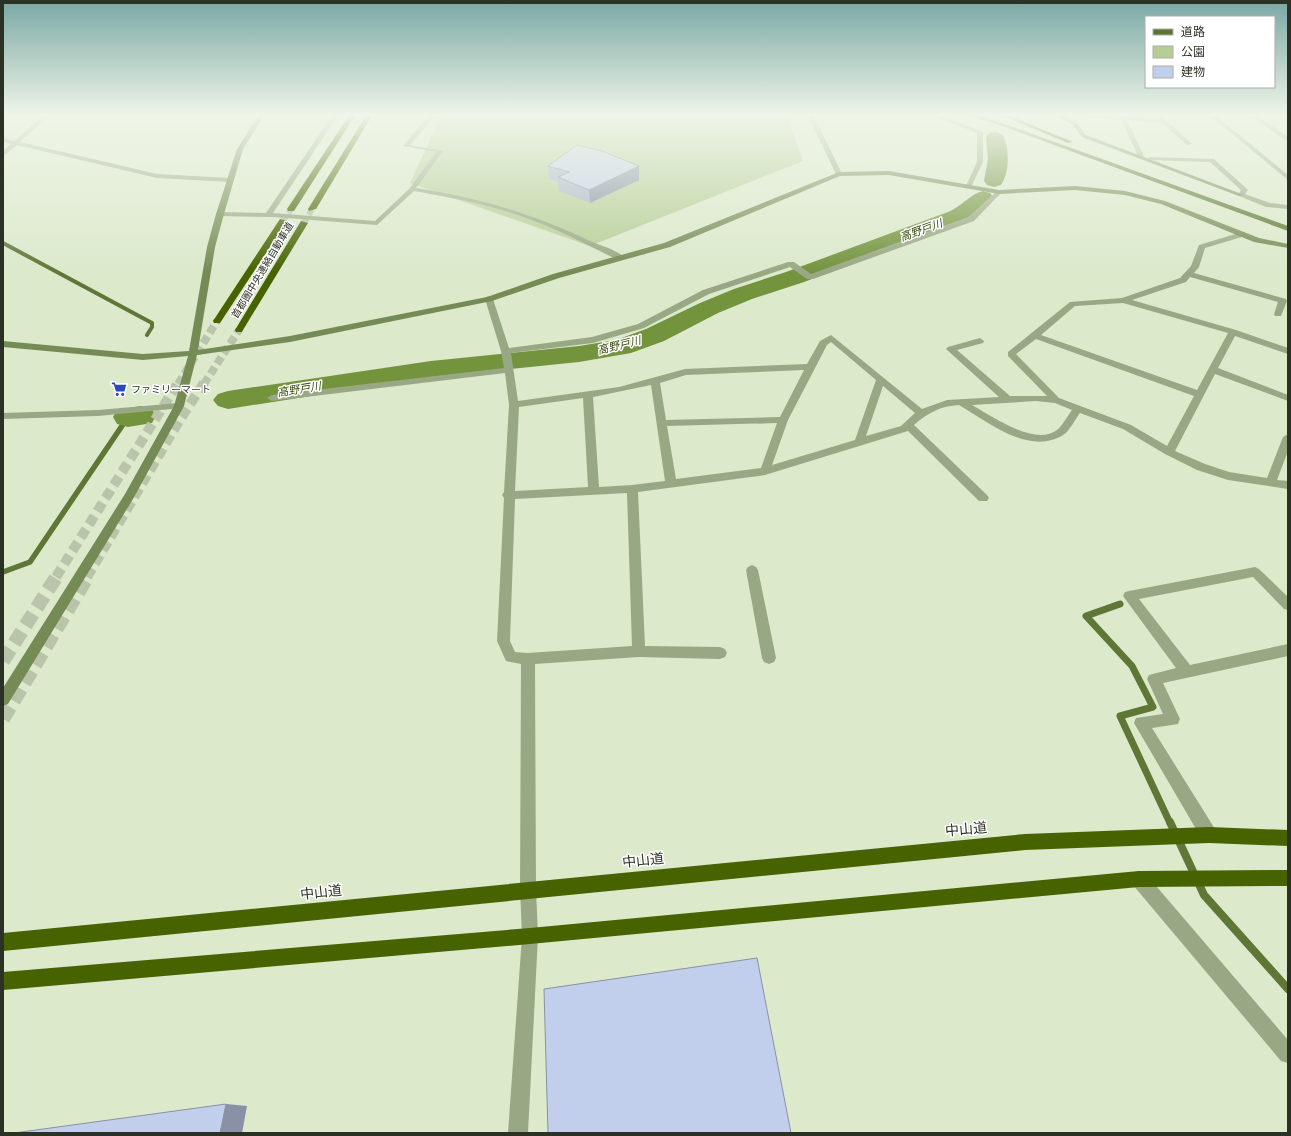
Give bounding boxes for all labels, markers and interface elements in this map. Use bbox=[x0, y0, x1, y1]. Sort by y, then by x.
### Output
legend bbox=[1145, 16, 1275, 88]
text: 道路 bbox=[1181, 25, 1205, 40]
text: 公園 bbox=[1181, 45, 1205, 60]
text: 建物 bbox=[1181, 65, 1205, 80]
water label: 高野戸川 bbox=[898, 216, 945, 244]
street label: 首都圏中央連絡自動車道 bbox=[229, 220, 296, 321]
water label: 高野戸川 bbox=[596, 334, 643, 357]
water label: 高野戸川 bbox=[276, 379, 323, 399]
supermarket icon: ファミリーマート bbox=[110, 380, 128, 398]
place label: ファミリーマート bbox=[131, 384, 211, 396]
street label: 中山道 bbox=[944, 819, 988, 840]
street label: 中山道 bbox=[621, 850, 665, 871]
street label: 中山道 bbox=[299, 882, 343, 903]

